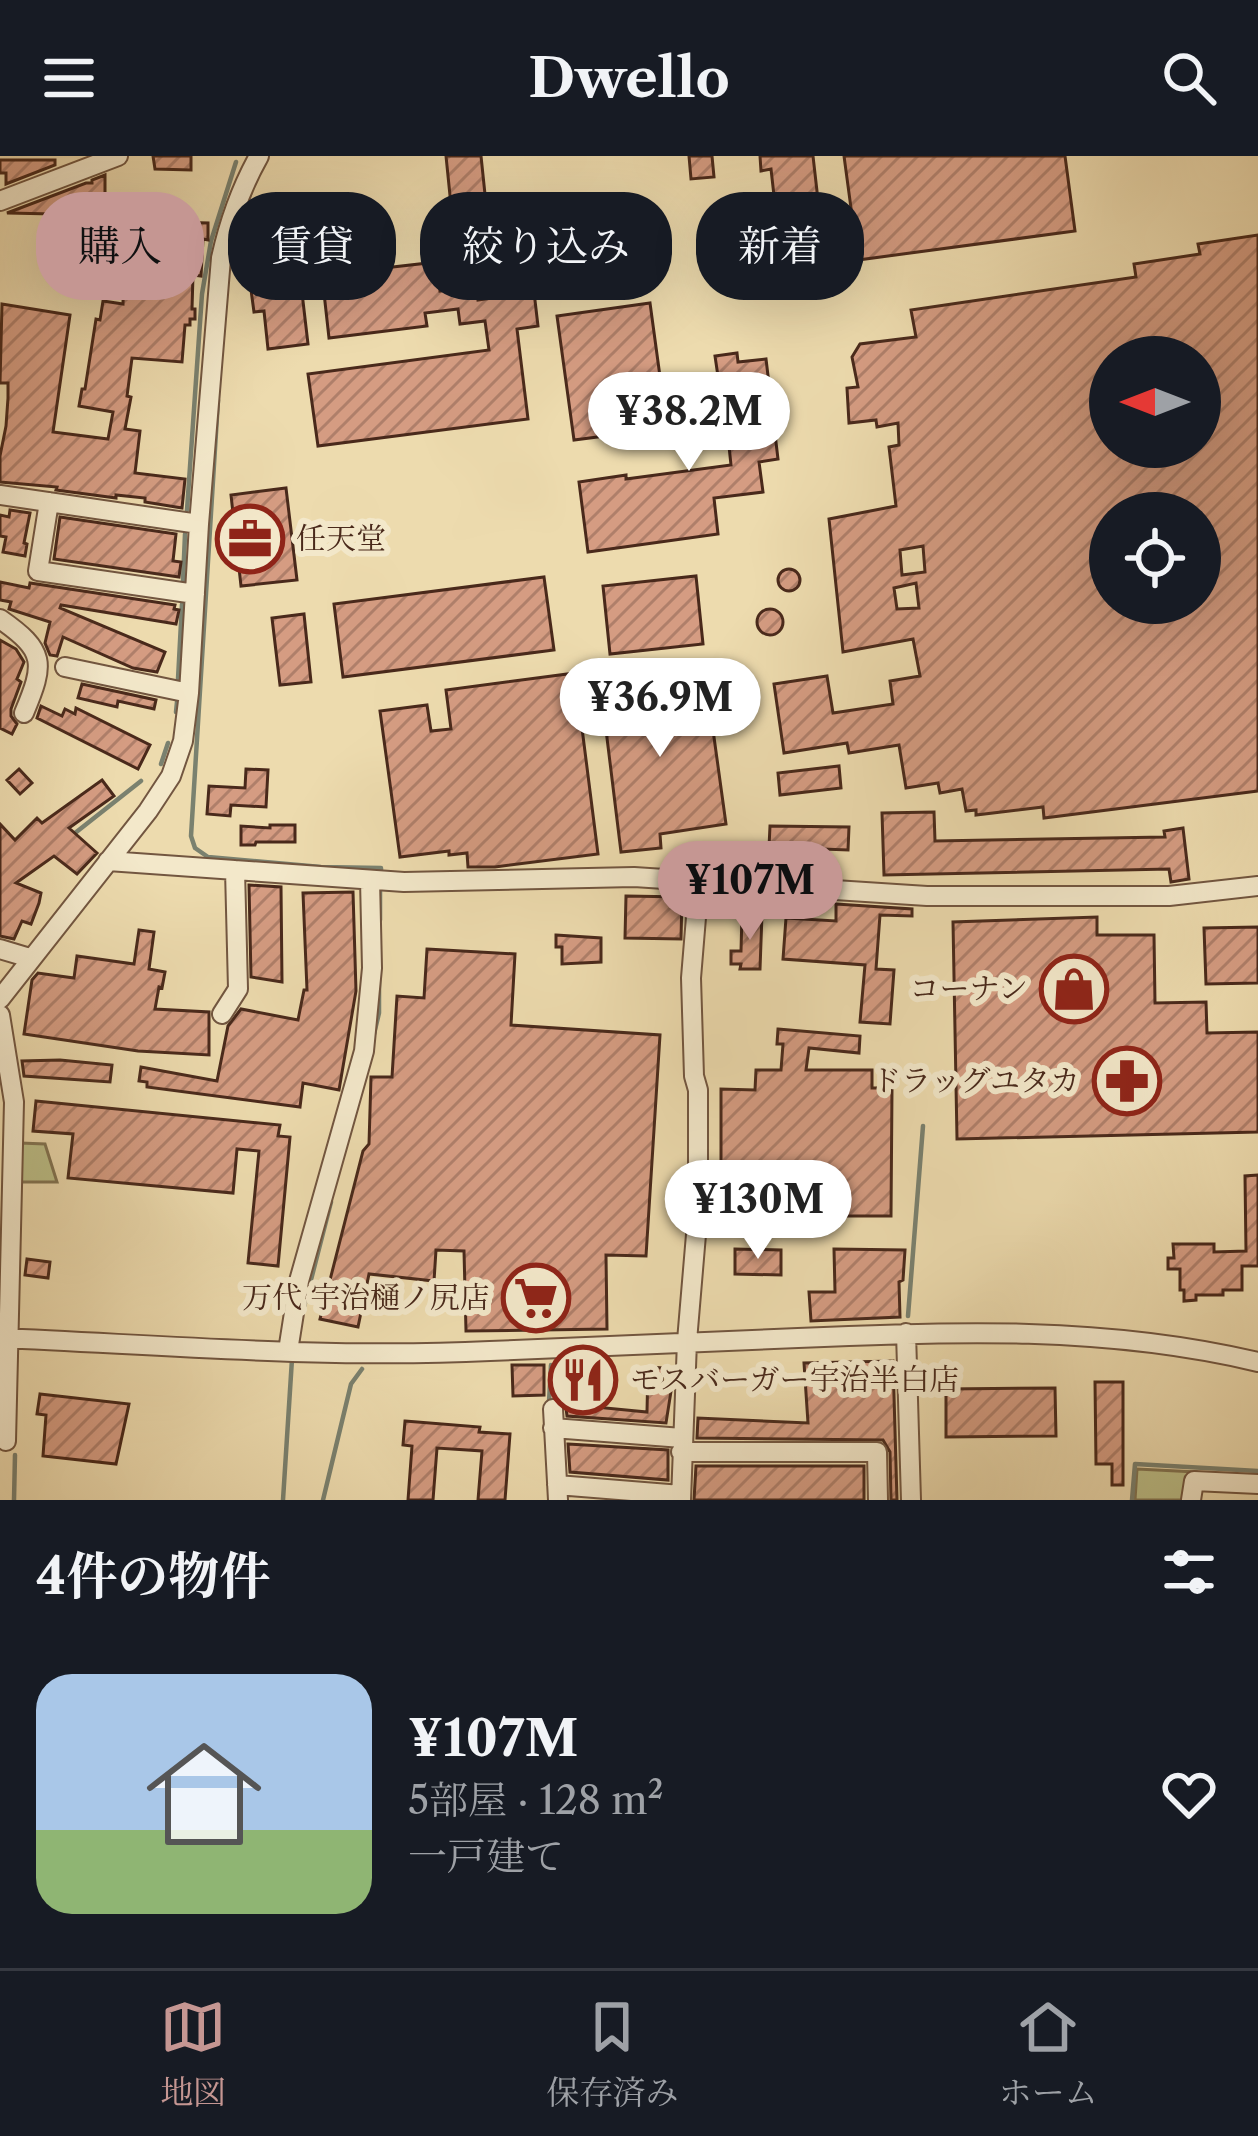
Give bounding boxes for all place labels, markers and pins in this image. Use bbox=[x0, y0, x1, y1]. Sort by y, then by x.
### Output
pin: ¥38.2M bbox=[591, 372, 787, 474]
office icon: 任天堂 bbox=[215, 504, 285, 574]
place label: 任天堂 bbox=[296, 520, 386, 557]
pin: ¥36.9M bbox=[562, 658, 758, 760]
pin: ¥107M bbox=[666, 841, 834, 943]
shop icon: コーナン bbox=[1039, 954, 1109, 1024]
place label: コーナン bbox=[910, 970, 1028, 1007]
pharmacy icon: ドラッグユタカ bbox=[1092, 1046, 1162, 1116]
place label: ドラッグユタカ bbox=[871, 1062, 1080, 1099]
pin: ¥130M bbox=[674, 1160, 842, 1262]
supermarket icon: 万代 宇治樋ノ尻店 bbox=[501, 1263, 571, 1333]
place label: 万代 宇治樋ノ尻店 bbox=[242, 1279, 490, 1316]
restaurant icon: モスバーガー宇治半白店 bbox=[548, 1345, 618, 1415]
place label: モスバーガー宇治半白店 bbox=[630, 1361, 959, 1398]

